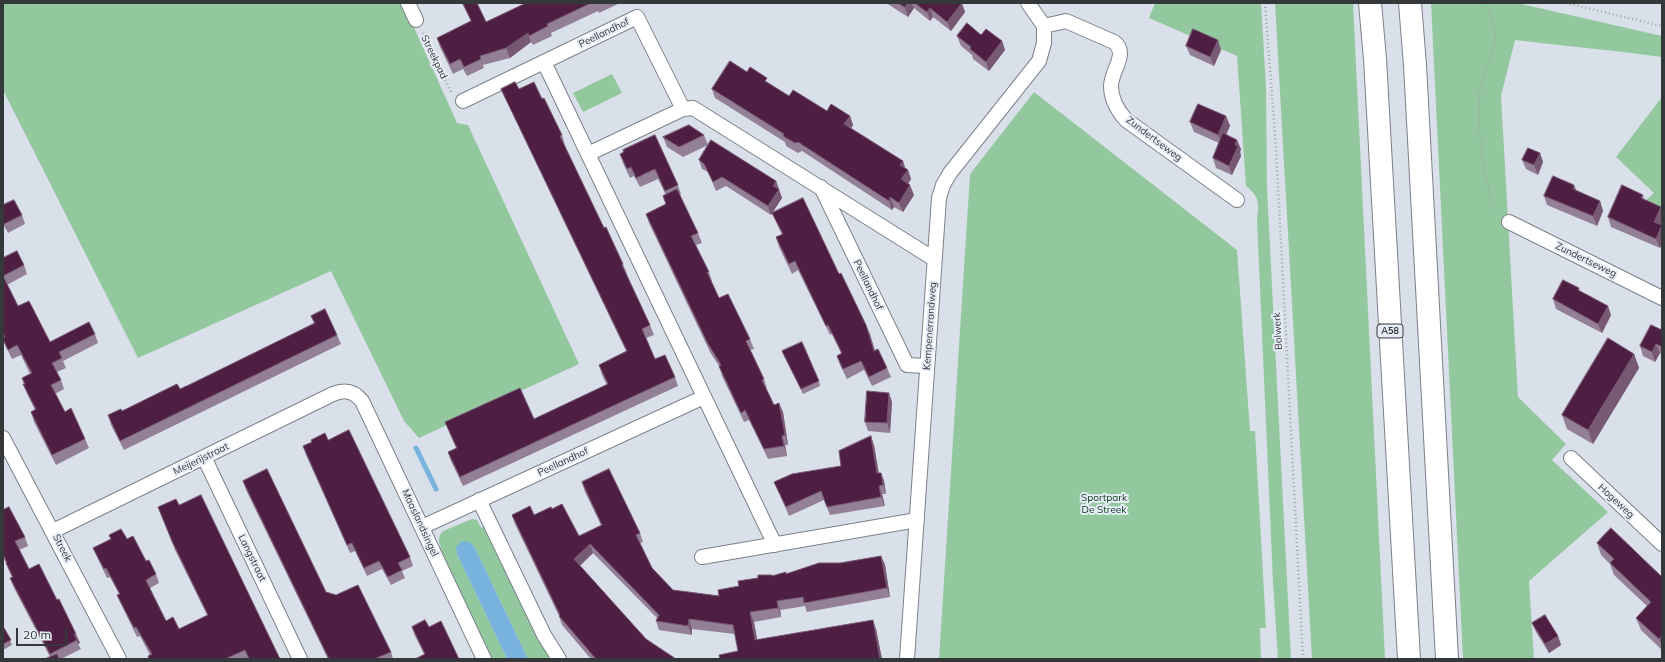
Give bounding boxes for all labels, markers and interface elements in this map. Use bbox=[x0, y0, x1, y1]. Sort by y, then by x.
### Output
street label: Peellandhof bbox=[577, 16, 631, 50]
street label: Streekpad bbox=[418, 33, 450, 81]
street label: Zundertseweg bbox=[1124, 114, 1184, 164]
street label: Zundertseweg bbox=[1553, 240, 1619, 280]
street label: Peellandhof bbox=[851, 258, 885, 312]
street label: Kempenerrandweg bbox=[921, 282, 939, 370]
street label: Bolwerk bbox=[1271, 312, 1285, 350]
road number: A58 bbox=[1377, 324, 1403, 338]
street label: Meijerijstraat bbox=[171, 440, 231, 478]
street label: Peellandhof bbox=[536, 445, 590, 479]
street label: Hogeweg bbox=[1596, 481, 1636, 521]
street label: Maaslandsingel bbox=[399, 487, 441, 559]
park label: Sportpark De Streek bbox=[1081, 492, 1127, 516]
street label: Streek bbox=[50, 532, 74, 564]
street label: Langstraat bbox=[235, 533, 269, 583]
scale bar bbox=[18, 620, 69, 646]
text: 20 m bbox=[23, 627, 51, 642]

